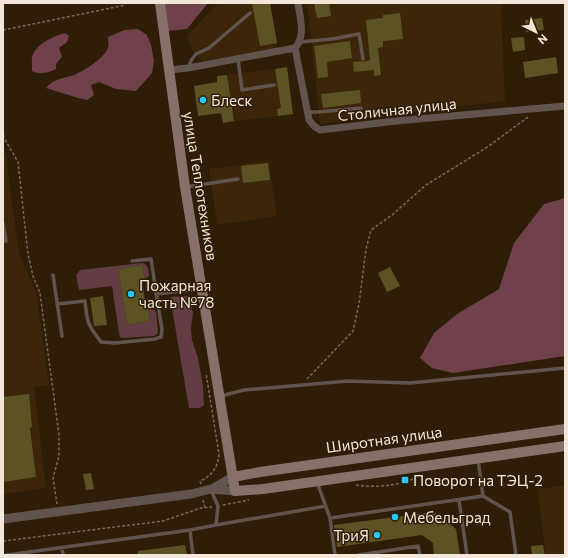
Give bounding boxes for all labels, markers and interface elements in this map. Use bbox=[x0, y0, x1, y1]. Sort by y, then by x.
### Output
north arrow bbox=[516, 12, 556, 52]
text: N bbox=[536, 32, 551, 47]
place label: Блеск bbox=[211, 91, 252, 109]
street label: Столичная улица bbox=[337, 94, 457, 124]
marker: Блеск bbox=[198, 95, 208, 105]
street label: улица Теплотехников bbox=[180, 110, 222, 262]
place label: Пожарная часть №78 bbox=[139, 276, 214, 311]
marker: Пожарная часть №78 bbox=[126, 289, 136, 299]
street label: Широтная улица bbox=[325, 422, 443, 456]
place label: Поворот на ТЭЦ-2 bbox=[413, 471, 543, 489]
marker: Поворот на ТЭЦ-2 bbox=[400, 475, 410, 485]
place label: Мебельград bbox=[403, 508, 491, 526]
marker: Мебельград bbox=[390, 512, 400, 522]
place label: ТриЯ bbox=[333, 526, 369, 544]
marker: ТриЯ bbox=[372, 530, 382, 540]

